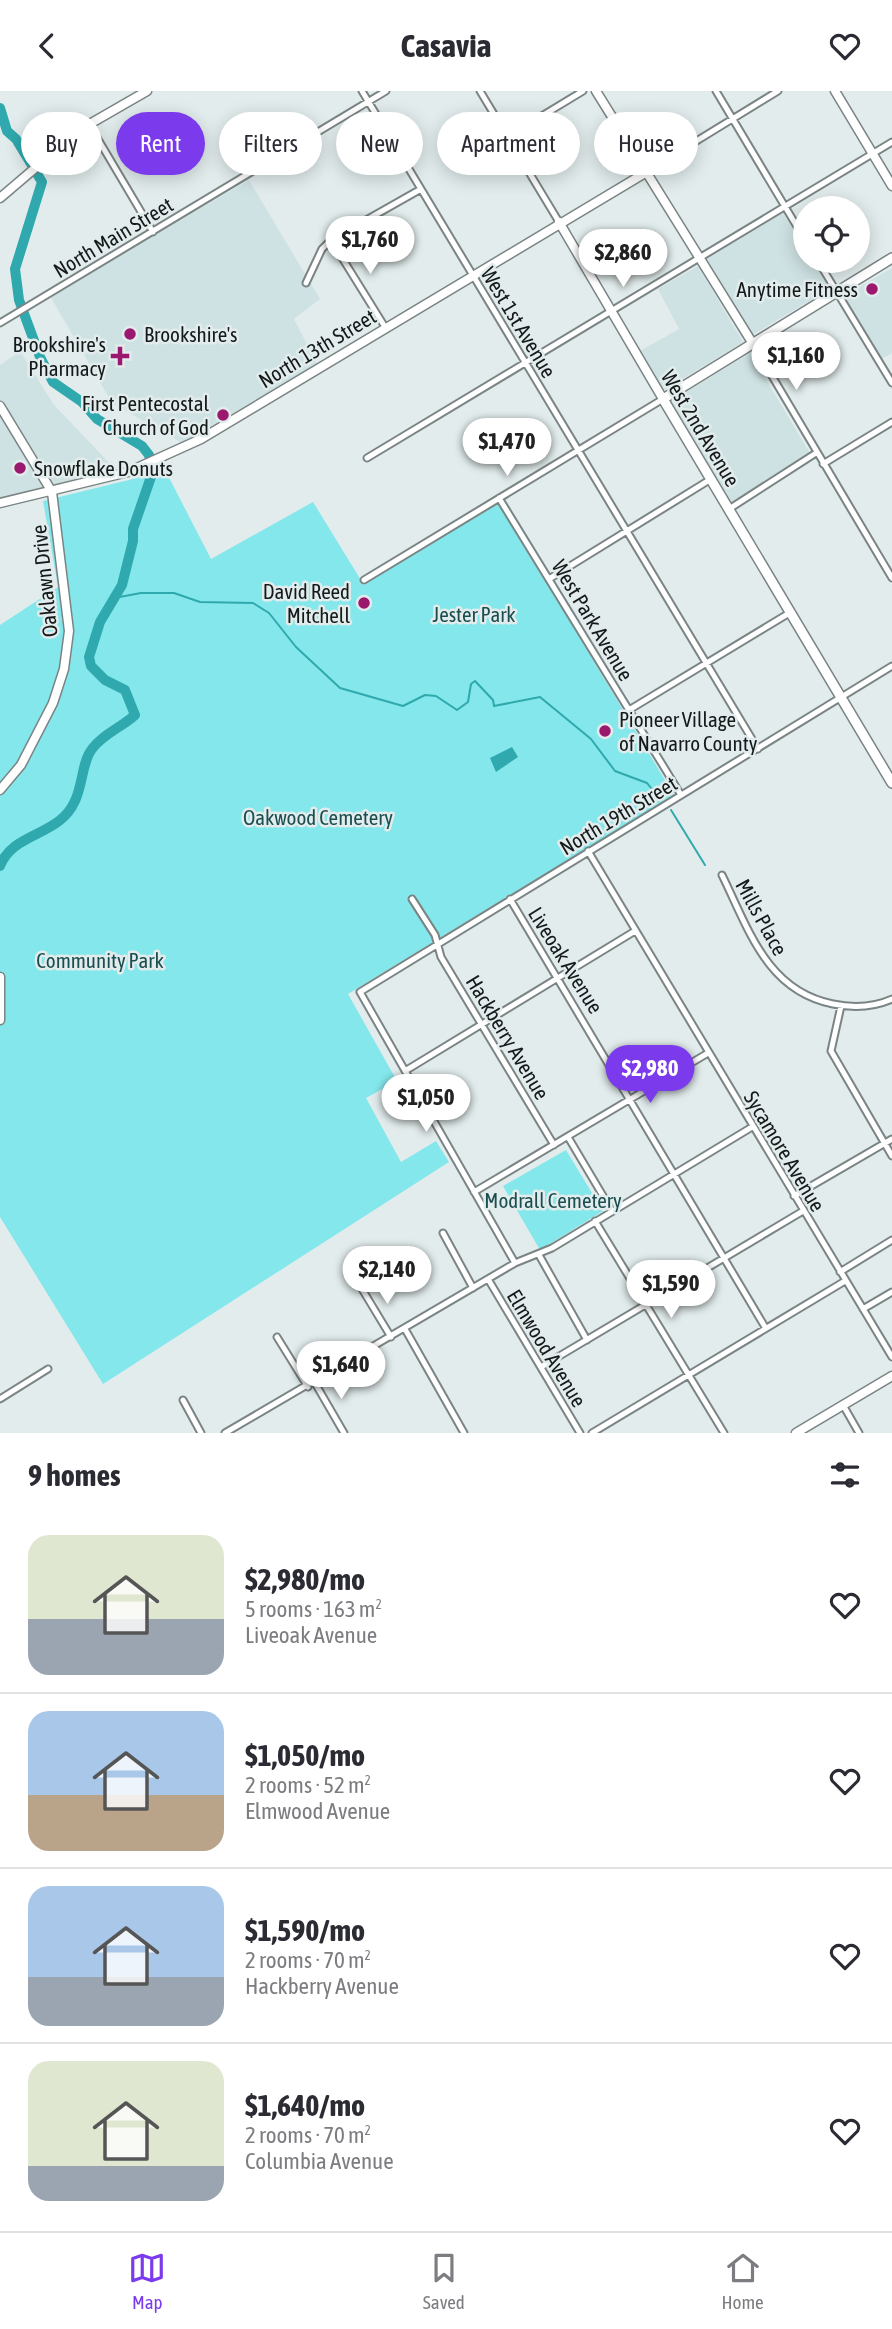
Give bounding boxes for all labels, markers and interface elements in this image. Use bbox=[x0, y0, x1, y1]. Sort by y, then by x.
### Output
icon: back bbox=[28, 27, 66, 65]
text: Casavia bbox=[401, 27, 491, 64]
icon: heart bbox=[826, 27, 864, 65]
chip: Buy bbox=[21, 112, 102, 175]
chip: Rent bbox=[116, 112, 205, 175]
chip: Filters bbox=[219, 112, 322, 175]
chip: New bbox=[336, 112, 423, 175]
chip: Apartment bbox=[437, 112, 580, 175]
chip: House bbox=[594, 112, 698, 175]
street label: North Main Street bbox=[49, 192, 177, 282]
map controls bbox=[793, 196, 870, 273]
button: locate bbox=[793, 196, 870, 273]
pin: $1,760 bbox=[313, 216, 427, 276]
text: $1,760 bbox=[342, 226, 399, 252]
pin: $2,860 bbox=[566, 229, 680, 289]
text: $2,860 bbox=[595, 239, 652, 265]
street label: West 1st Avenue bbox=[477, 262, 561, 382]
place label: Anytime Fitness bbox=[737, 277, 858, 301]
marker: Anytime Fitness bbox=[864, 281, 880, 297]
street label: North 13th Street bbox=[254, 304, 380, 392]
place label: Brookshire's bbox=[144, 322, 238, 346]
marker: Brookshire's bbox=[122, 326, 138, 342]
place label: Brookshire's Pharmacy bbox=[12, 332, 106, 380]
pin: $1,160 bbox=[739, 333, 853, 392]
text: $1,160 bbox=[768, 342, 825, 368]
marker: Brookshire's Pharmacy bbox=[112, 348, 128, 364]
street label: West 2nd Avenue bbox=[657, 365, 745, 491]
place label: First Pentecostal Church of God bbox=[82, 391, 209, 439]
marker: First Pentecostal Church of God bbox=[215, 407, 231, 423]
pin: $1,470 bbox=[450, 419, 564, 478]
text: $1,470 bbox=[479, 428, 536, 454]
place label: Snowflake Donuts bbox=[34, 456, 173, 480]
marker: Snowflake Donuts bbox=[12, 460, 28, 476]
street label: Oaklawn Drive bbox=[26, 524, 62, 638]
street label: West Park Avenue bbox=[548, 555, 638, 685]
place label: David Reed Mitchell bbox=[263, 579, 350, 627]
marker: David Reed Mitchell bbox=[356, 595, 372, 611]
park label: Jester Park bbox=[432, 602, 516, 626]
place label: Pioneer Village of Navarro County bbox=[619, 707, 758, 755]
marker: Pioneer Village of Navarro County bbox=[597, 723, 613, 739]
street label: North 19th Street bbox=[555, 771, 681, 859]
park label: Oakwood Cemetery bbox=[243, 805, 393, 829]
street label: Mills Place bbox=[731, 875, 793, 959]
street label: Liveoak Avenue bbox=[524, 902, 608, 1018]
park label: Community Park bbox=[36, 948, 164, 972]
street label: Hackberry Avenue bbox=[462, 971, 554, 1103]
pin: $2,980 bbox=[593, 1045, 707, 1105]
text: $2,980 bbox=[622, 1055, 679, 1081]
pin: $1,050 bbox=[369, 1075, 483, 1134]
text: $1,050 bbox=[398, 1084, 455, 1110]
street label: Sycamore Avenue bbox=[740, 1086, 830, 1216]
park label: Modrall Cemetery bbox=[484, 1188, 622, 1212]
pin: $2,140 bbox=[330, 1247, 444, 1306]
text: $2,140 bbox=[359, 1256, 416, 1282]
pin: $1,590 bbox=[614, 1261, 728, 1320]
text: $1,590 bbox=[643, 1270, 700, 1296]
street label: Elmwood Avenue bbox=[503, 1285, 591, 1411]
pin: $1,640 bbox=[284, 1341, 398, 1401]
text: $1,640 bbox=[313, 1351, 370, 1377]
icon: filters bbox=[826, 1456, 864, 1494]
text: 9 homes bbox=[28, 1458, 121, 1492]
text: $2,980/mo bbox=[245, 1562, 365, 1596]
icon: home bbox=[84, 1563, 168, 1647]
icon: heart bbox=[826, 1586, 864, 1624]
text: 5 rooms · 163 m² bbox=[245, 1596, 382, 1622]
text: Liveoak Avenue bbox=[245, 1622, 377, 1648]
text: $1,050/mo bbox=[245, 1738, 365, 1772]
icon: home bbox=[84, 1739, 168, 1823]
icon: heart bbox=[826, 1762, 864, 1800]
text: 2 rooms · 52 m² bbox=[245, 1772, 371, 1798]
text: Elmwood Avenue bbox=[245, 1798, 390, 1824]
text: $1,590/mo bbox=[245, 1913, 365, 1947]
icon: home bbox=[84, 1914, 168, 1998]
icon: heart bbox=[826, 1937, 864, 1975]
text: 2 rooms · 70 m² bbox=[245, 1947, 371, 1973]
text: Hackberry Avenue bbox=[245, 1973, 399, 1999]
text: $1,640/mo bbox=[245, 2088, 365, 2122]
icon: home bbox=[84, 2089, 168, 2173]
icon: heart bbox=[826, 2112, 864, 2150]
text: 2 rooms · 70 m² bbox=[245, 2122, 371, 2148]
text: Columbia Avenue bbox=[245, 2148, 394, 2174]
tab: Map bbox=[128, 2249, 166, 2313]
tab: Saved bbox=[423, 2249, 465, 2313]
tab: Home bbox=[721, 2249, 764, 2313]

